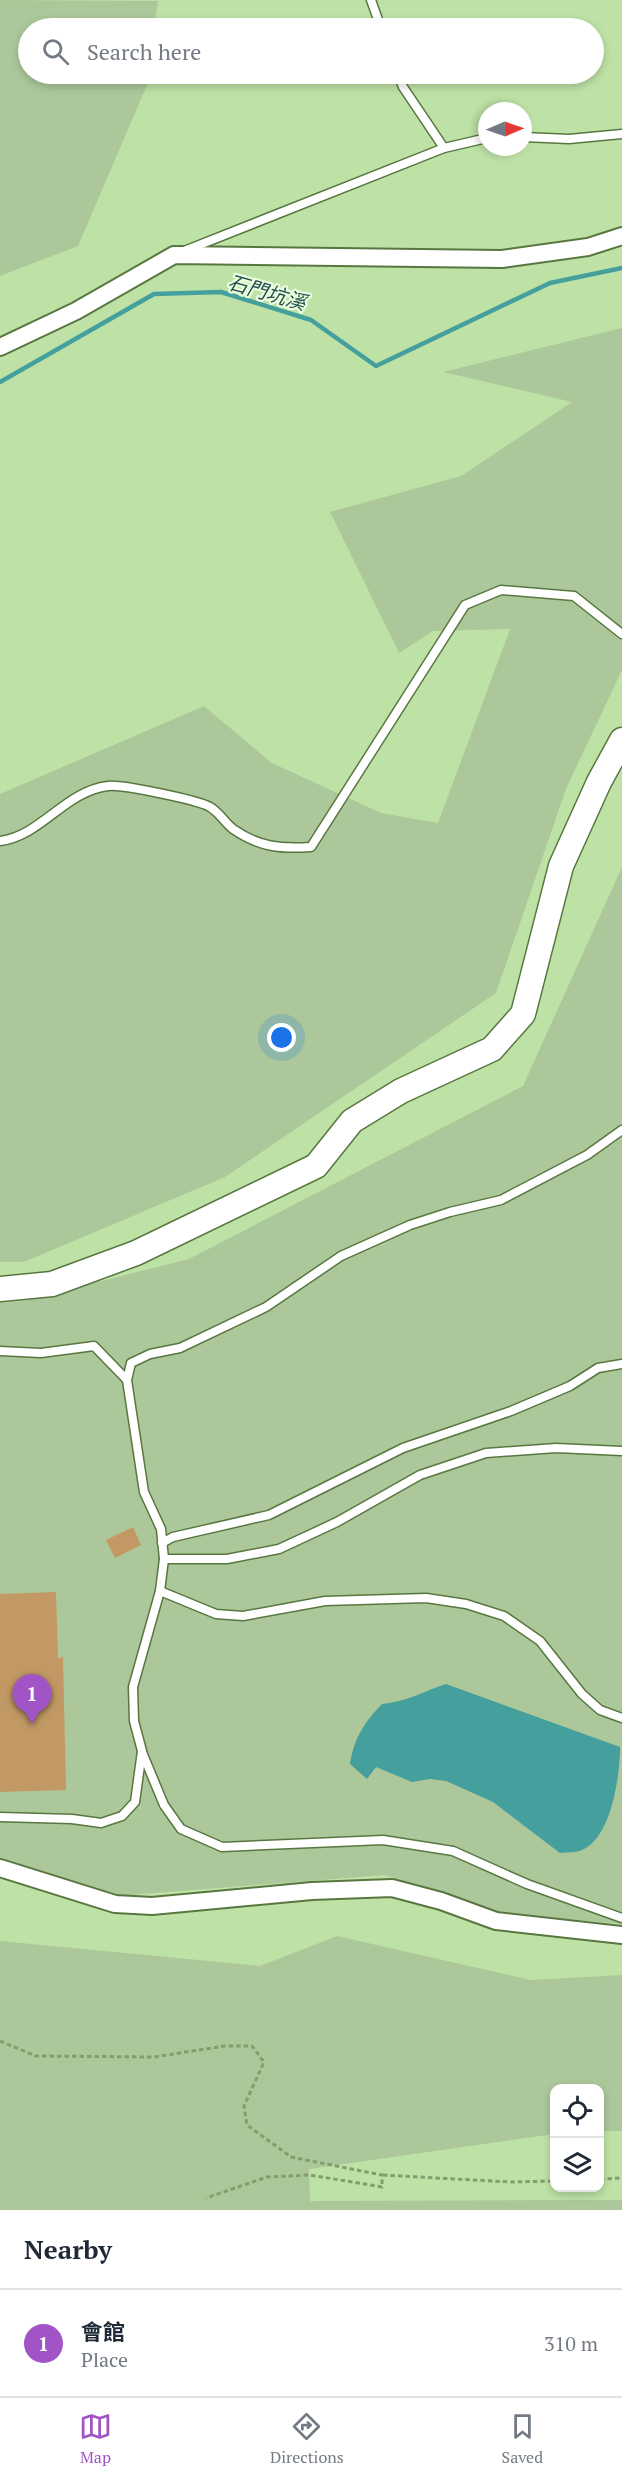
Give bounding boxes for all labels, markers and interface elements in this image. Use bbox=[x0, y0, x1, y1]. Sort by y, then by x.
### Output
search box bbox=[18, 18, 604, 84]
icon: search bbox=[39, 35, 72, 68]
text: Search here bbox=[87, 37, 201, 66]
north arrow bbox=[478, 102, 532, 156]
water label: 石門坑溪 bbox=[225, 268, 312, 317]
your location bbox=[267, 1023, 296, 1052]
pin: 1 bbox=[12, 1674, 51, 1724]
map controls bbox=[550, 2084, 604, 2192]
button: locate bbox=[550, 2084, 604, 2138]
button: layers bbox=[550, 2138, 604, 2192]
text: Nearby bbox=[24, 2232, 112, 2266]
text: 會館 bbox=[81, 2317, 125, 2346]
text: 1 bbox=[38, 2330, 49, 2357]
text: 310 m bbox=[544, 2330, 598, 2357]
text: Place bbox=[81, 2346, 128, 2373]
tab: Map bbox=[79, 2410, 112, 2468]
tab: Directions bbox=[270, 2410, 344, 2468]
tab: Saved bbox=[502, 2410, 543, 2468]

